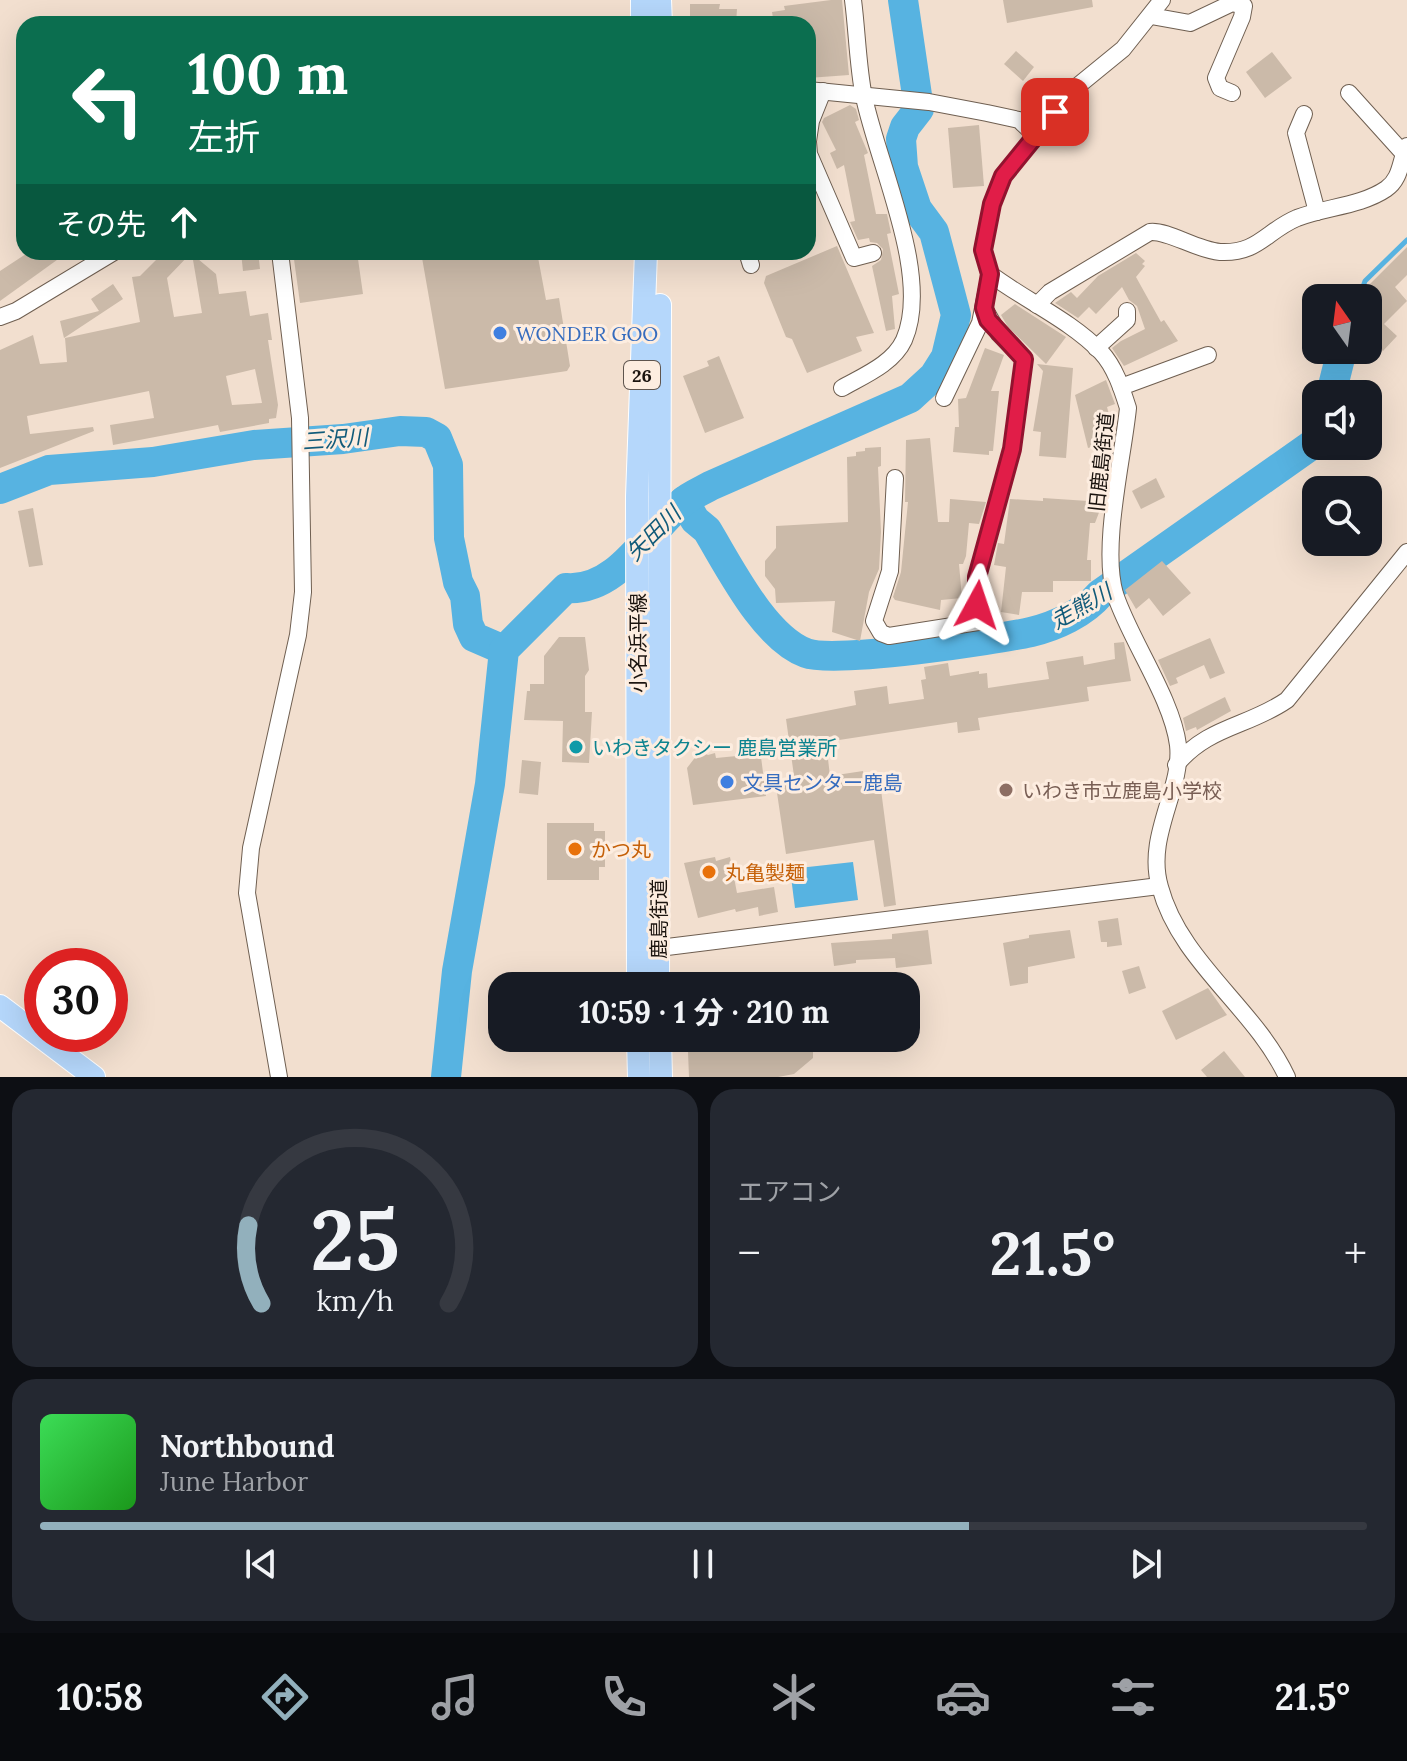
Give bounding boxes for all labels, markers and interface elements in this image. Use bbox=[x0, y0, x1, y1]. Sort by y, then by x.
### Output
text: 100 m bbox=[188, 38, 348, 109]
icon: left bbox=[56, 48, 160, 152]
pin bbox=[1021, 78, 1089, 146]
icon: arrive bbox=[1033, 90, 1077, 134]
text: 左折 bbox=[188, 114, 260, 160]
icon: ahead bbox=[162, 200, 206, 244]
text: その先 bbox=[56, 205, 146, 243]
north arrow bbox=[1302, 284, 1382, 364]
map controls bbox=[1302, 284, 1382, 556]
place label: WONDER GOO bbox=[516, 321, 658, 346]
marker: WONDER GOO bbox=[491, 324, 509, 342]
road number: 26 bbox=[624, 361, 660, 389]
button: sound bbox=[1302, 380, 1382, 460]
street label: 旧鹿島街道 bbox=[1083, 411, 1119, 513]
water label: 三沢川 bbox=[301, 423, 371, 455]
button: search bbox=[1302, 476, 1382, 556]
water label: 矢田川 bbox=[620, 498, 688, 566]
position arrow bbox=[935, 563, 1019, 647]
water label: 走熊川 bbox=[1045, 576, 1118, 635]
street label: 小名浜平線 bbox=[625, 593, 650, 693]
place label: いわきタクシー 鹿島営業所 bbox=[592, 735, 837, 760]
marker: いわきタクシー 鹿島営業所 bbox=[567, 738, 585, 756]
place label: 文具センター鹿島 bbox=[743, 770, 903, 795]
marker: 文具センター鹿島 bbox=[718, 773, 736, 791]
place label: いわき市立鹿島小学校 bbox=[1022, 778, 1222, 803]
marker: いわき市立鹿島小学校 bbox=[997, 781, 1015, 799]
place label: かつ丸 bbox=[591, 837, 651, 862]
marker: かつ丸 bbox=[566, 840, 584, 858]
place label: 丸亀製麺 bbox=[725, 860, 805, 885]
marker: 丸亀製麺 bbox=[700, 863, 718, 881]
street label: 鹿島街道 bbox=[646, 879, 671, 959]
speed limit sign: 30 bbox=[24, 948, 128, 1052]
text: 10:59 · 1 分 · 210 m bbox=[579, 993, 829, 1031]
text: エアコン bbox=[738, 1175, 842, 1208]
text: 25 bbox=[310, 1186, 399, 1293]
text: 21.5° bbox=[989, 1215, 1115, 1291]
text: − bbox=[738, 1225, 761, 1281]
text: + bbox=[1344, 1225, 1367, 1281]
text: km/h bbox=[316, 1282, 393, 1319]
text: Northbound bbox=[160, 1427, 335, 1465]
text: June Harbor bbox=[160, 1465, 308, 1498]
icon: previous bbox=[239, 1542, 283, 1586]
icon: pause bbox=[681, 1542, 725, 1586]
icon: next bbox=[1124, 1542, 1168, 1586]
icon: directions bbox=[257, 1669, 313, 1725]
icon: music bbox=[427, 1669, 483, 1725]
icon: phone bbox=[596, 1669, 652, 1725]
icon: climate bbox=[766, 1669, 822, 1725]
icon: car bbox=[935, 1669, 991, 1725]
icon: filters bbox=[1105, 1669, 1161, 1725]
text: 10:58 bbox=[57, 1674, 143, 1720]
text: 21.5° bbox=[1275, 1674, 1350, 1720]

